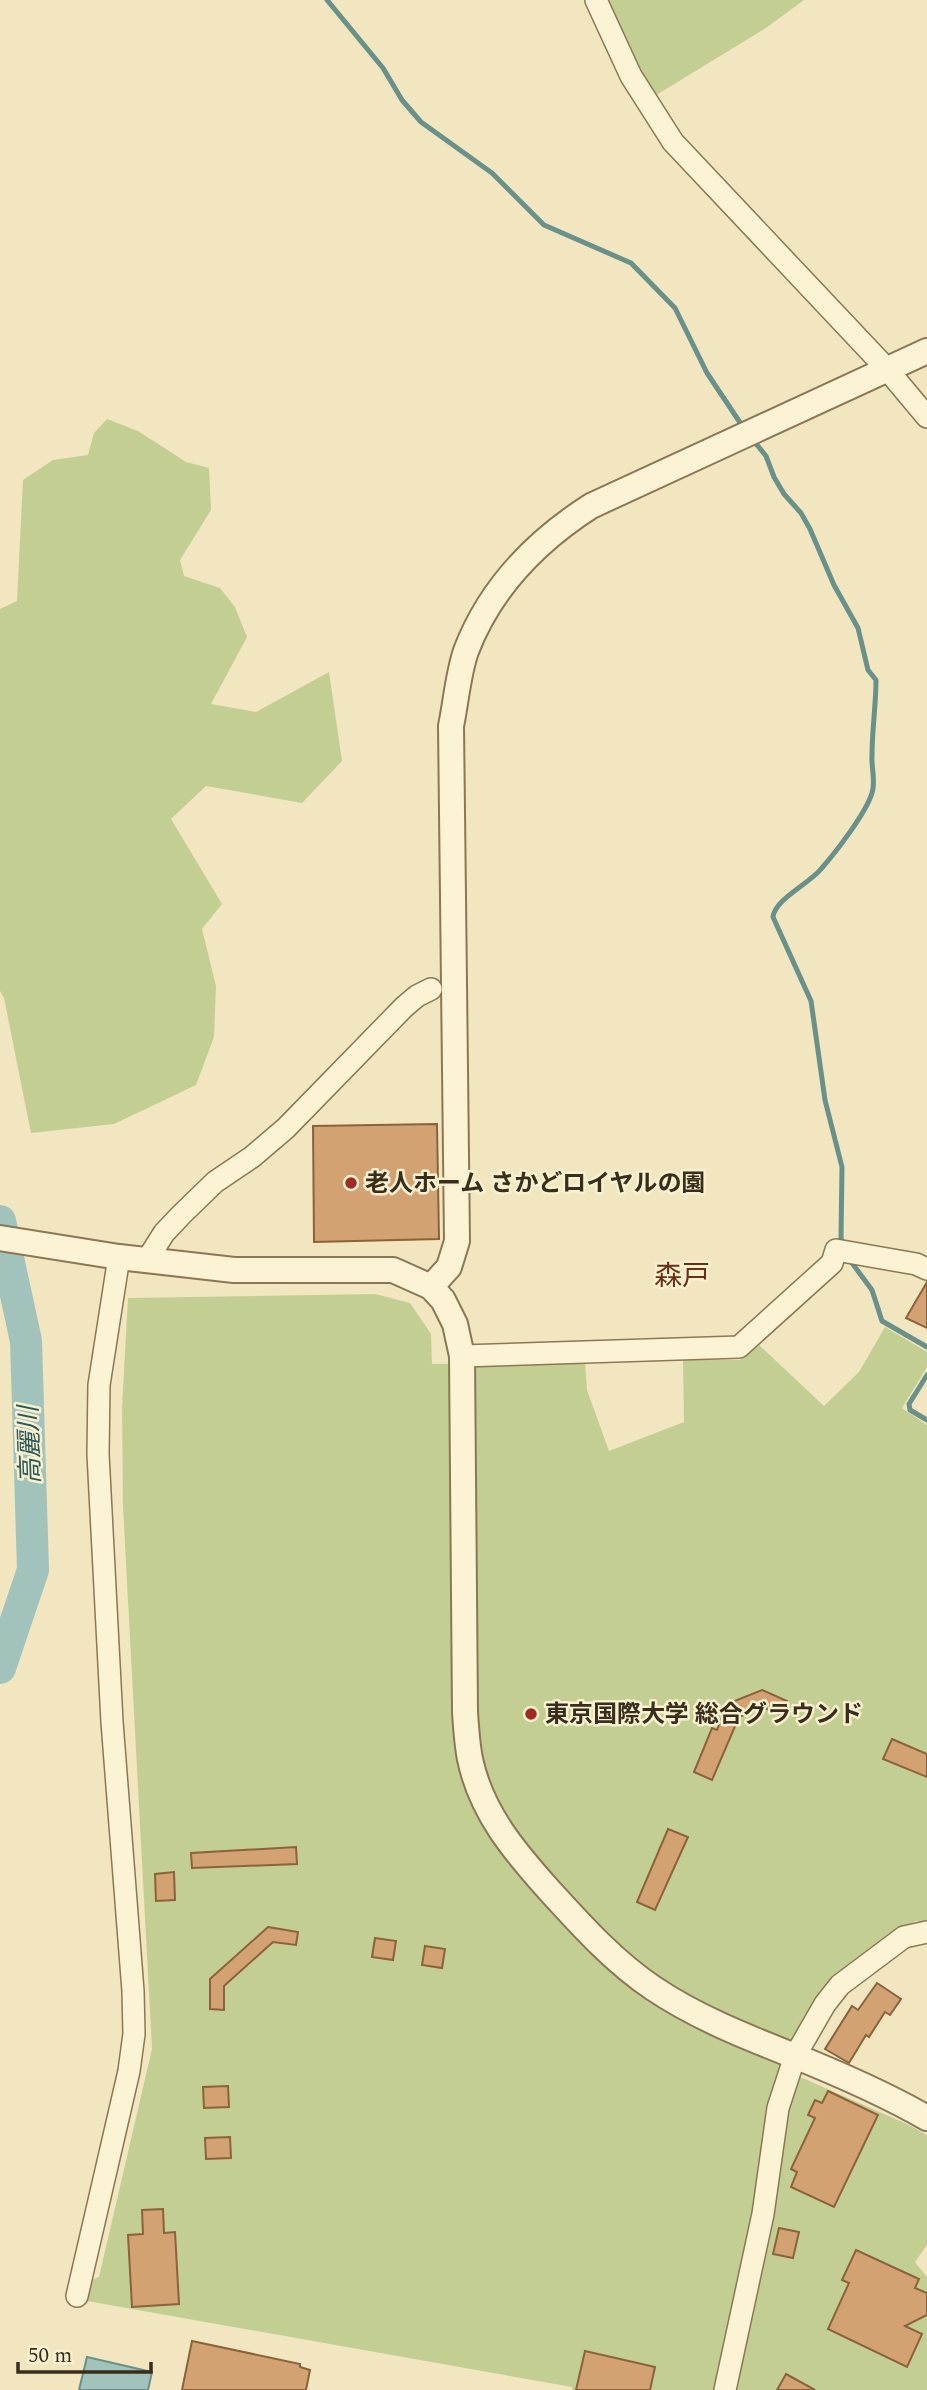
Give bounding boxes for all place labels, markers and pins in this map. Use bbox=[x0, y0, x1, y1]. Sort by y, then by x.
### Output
place label: 老人ホーム さかどロイヤルの園 bbox=[365, 1166, 706, 1202]
marker: 老人ホーム さかどロイヤルの園 bbox=[343, 1175, 359, 1191]
place label: 東京国際大学 総合グラウンド bbox=[545, 1697, 863, 1733]
marker: 東京国際大学 総合グラウンド bbox=[523, 1706, 539, 1722]

